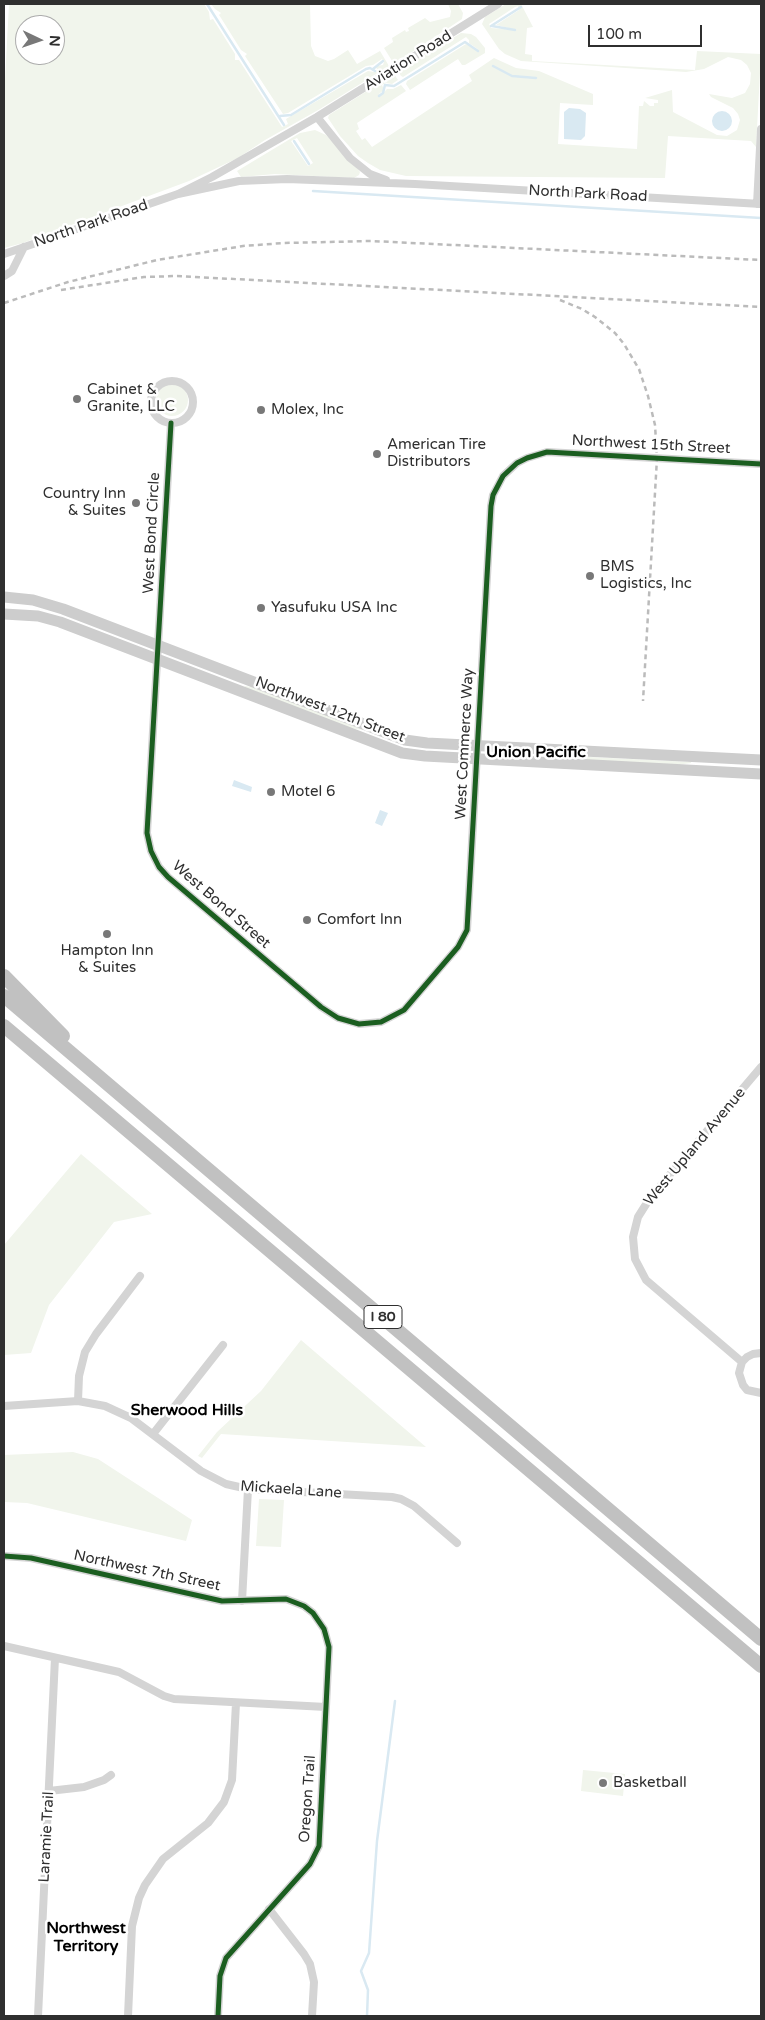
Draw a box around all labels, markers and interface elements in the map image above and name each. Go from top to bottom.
north arrow [15,15,65,65]
scale bar [590,15,704,47]
text: 100 m [596,25,642,43]
street label: Aviation Road [361,27,455,95]
text: N [46,35,63,47]
street label: North Park Road [528,182,648,206]
street label: North Park Road [32,196,150,252]
place label: Cabinet & Granite, LLC [87,381,175,416]
marker: Cabinet & Granite, LLC [71,393,83,405]
place label: Molex, Inc [271,401,344,419]
marker: Molex, Inc [255,404,267,416]
street label: Northwest 15th Street [571,432,731,458]
place label: American Tire Distributors [387,436,486,471]
marker: American Tire Distributors [371,448,383,460]
street label: West Bond Circle [140,472,164,594]
place label: Country Inn & Suites [43,485,126,520]
marker: Country Inn & Suites [130,497,142,509]
place label: BMS Logistics, Inc [600,558,692,593]
marker: BMS Logistics, Inc [584,570,596,582]
place label: Yasufuku USA Inc [271,599,397,617]
marker: Yasufuku USA Inc [255,602,267,614]
street label: West Commerce Way [452,668,478,820]
street label: Northwest 12th Street [253,673,407,747]
district label: Union Pacific [486,743,586,763]
place label: Motel 6 [281,783,336,801]
marker: Motel 6 [265,786,277,798]
street label: West Bond Street [168,857,274,953]
place label: Comfort Inn [317,911,402,929]
marker: Comfort Inn [301,914,313,926]
marker: Hampton Inn & Suites [101,928,113,940]
place label: Hampton Inn & Suites [60,942,154,977]
street label: West Upland Avenue [640,1084,750,1210]
road number: I 80 [364,1305,402,1328]
district label: Sherwood Hills [131,1401,243,1421]
street label: Mickaela Lane [240,1477,342,1503]
street label: Northwest 7th Street [72,1547,222,1595]
street label: Oregon Trail [296,1755,320,1843]
place label: Basketball [613,1774,687,1792]
marker: Basketball [597,1777,609,1789]
street label: Laramie Trail [36,1791,58,1883]
district label: Northwest Territory [46,1919,126,1957]

